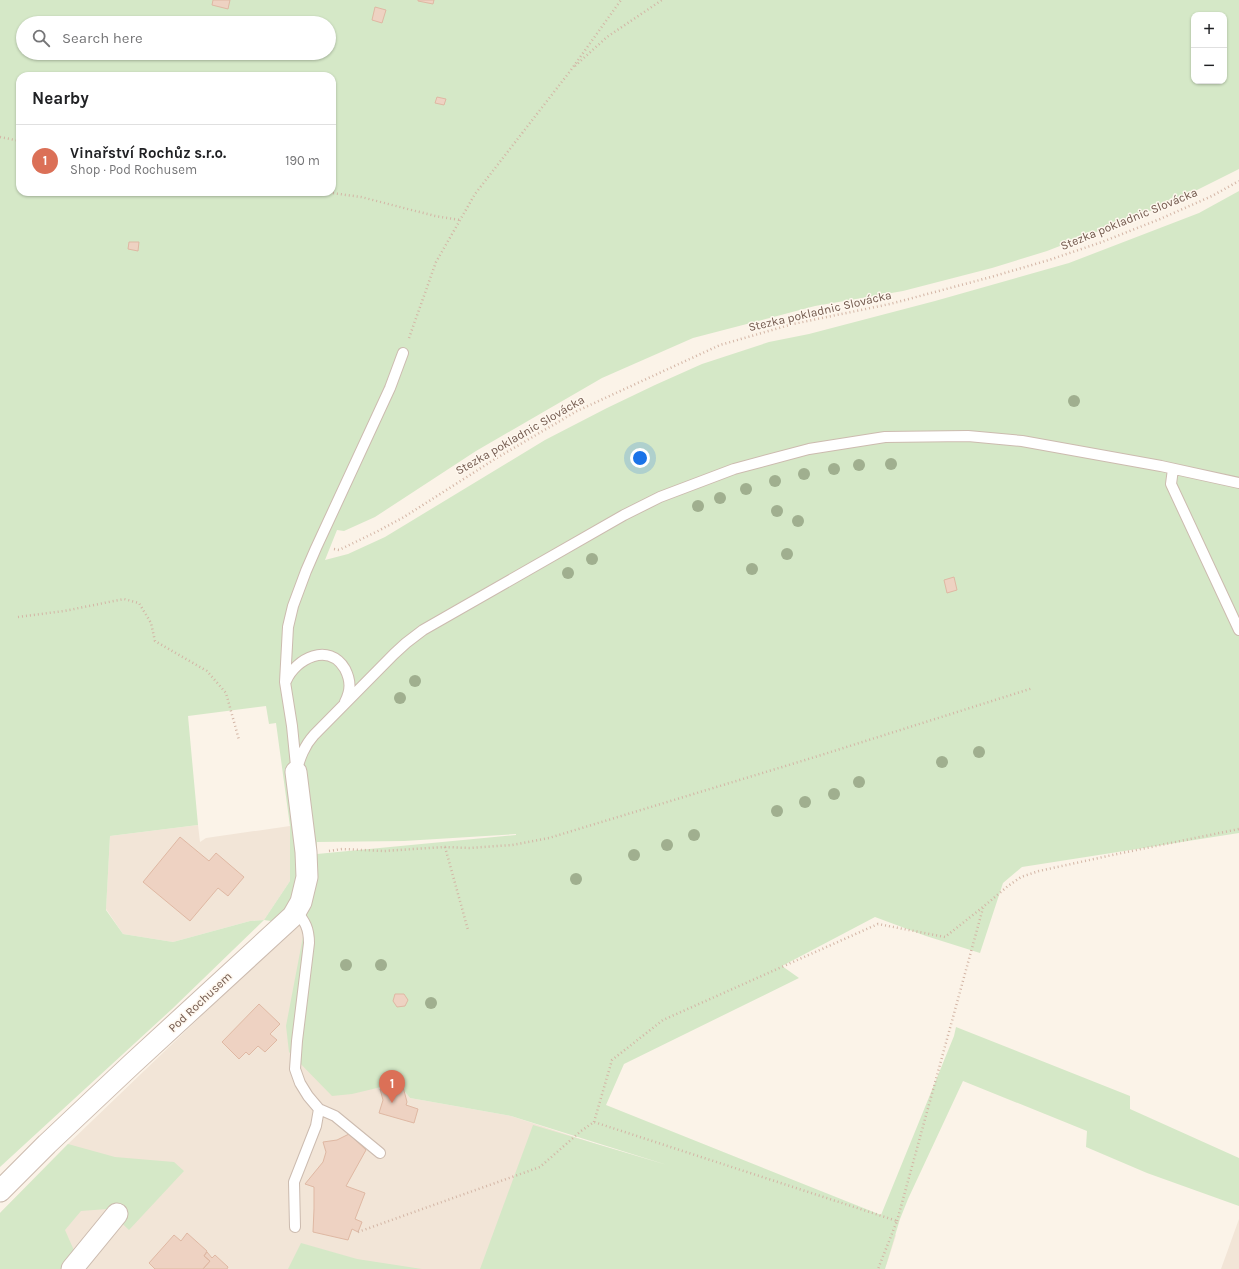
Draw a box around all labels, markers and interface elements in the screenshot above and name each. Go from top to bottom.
map controls [1191,12,1227,84]
button: + [1191,12,1227,48]
search box [16,16,336,60]
icon: search [30,27,52,49]
text: Search here [62,29,143,47]
button: − [1191,48,1227,84]
text: Nearby [32,88,89,108]
text: Vinařství Rochůz s.r.o. [70,144,226,162]
text: 1 [43,153,47,168]
text: 190 m [285,153,320,168]
text: Shop · Pod Rochusem [70,162,197,177]
street label: Stezka pokladnic Slovácka [1058,185,1200,253]
street label: Stezka pokladnic Slovácka [747,288,893,334]
street label: Stezka pokladnic Slovácka [453,392,587,478]
your location [630,448,650,468]
street label: Pod Rochusem [165,969,235,1035]
pin: 1 [379,1070,405,1103]

